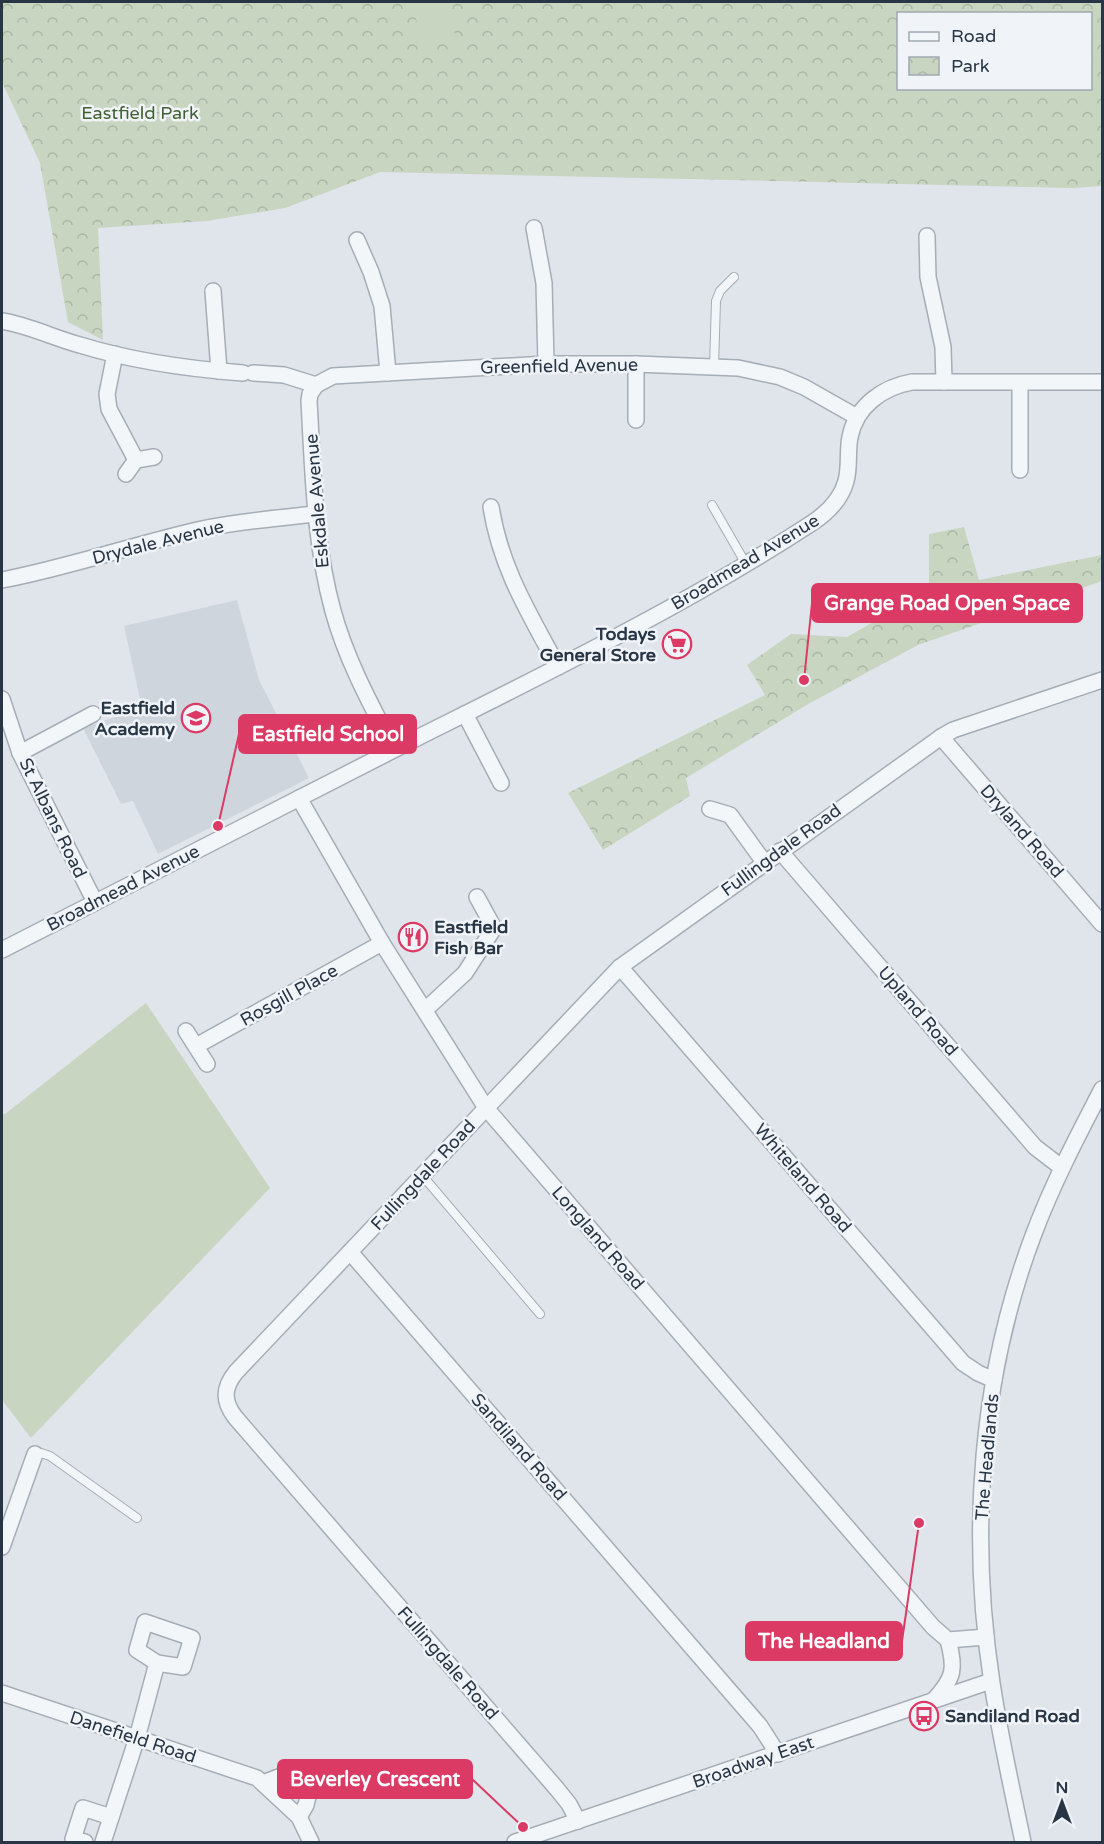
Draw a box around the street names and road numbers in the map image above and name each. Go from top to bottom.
street label: Greenfield Avenue [480,354,638,378]
street label: Eskdale Avenue [300,433,334,569]
street label: Broadmead Avenue [667,509,823,615]
street label: Drydale Avenue [90,515,226,569]
street label: St Albans Road [14,754,92,882]
street label: Dryland Road [975,780,1069,882]
street label: Fullingdale Road [717,799,845,901]
street label: Broadmead Avenue [43,840,203,936]
street label: Rosgill Place [236,959,342,1031]
street label: Upland Road [873,962,963,1060]
street label: Fullingdale Road [366,1115,480,1235]
street label: Whiteland Road [750,1119,856,1237]
street label: Longland Road [547,1182,649,1294]
street label: Sandiland Road [466,1389,572,1505]
street label: The Headlands [970,1393,1004,1521]
street label: Fullingdale Road [393,1602,503,1724]
street label: Danefield Road [67,1706,199,1768]
street label: Broadway East [689,1731,817,1793]

